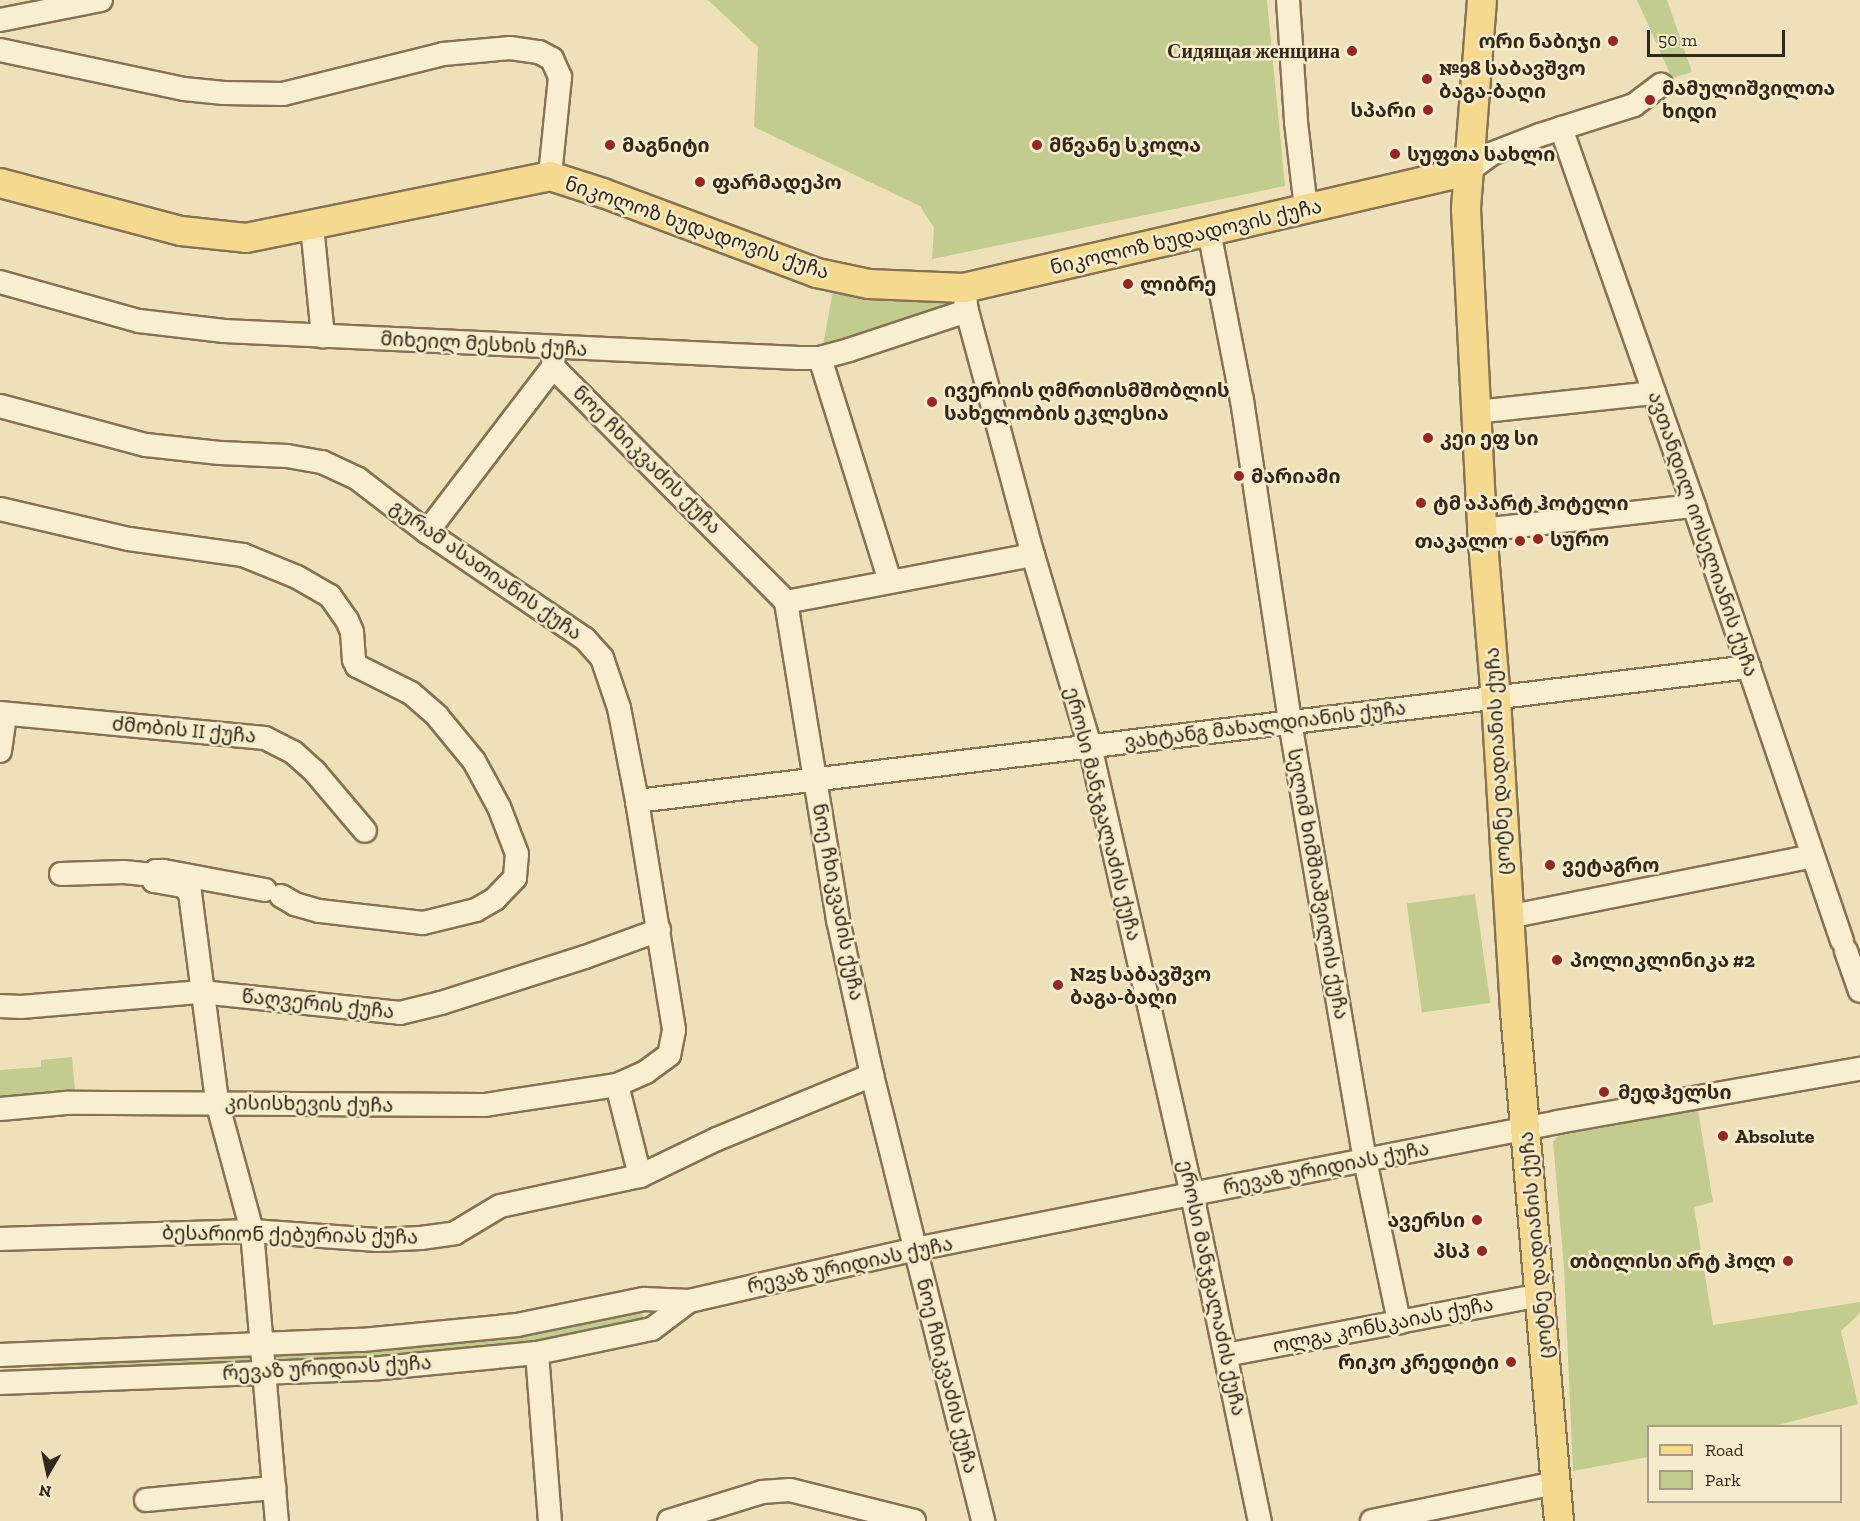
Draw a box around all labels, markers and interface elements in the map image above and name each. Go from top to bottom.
scale bar [1650,18,1788,56]
place label: ორი ნაბიჯი [1478,29,1601,53]
text: 50 m [1658,29,1697,51]
marker: ორი ნაბიჯი [1606,34,1620,48]
place label: Сидящая женщина [1167,39,1340,63]
marker: Сидящая женщина [1345,44,1359,58]
place label: №98 საბავშვო ბაგა-ბაღი [1439,56,1586,103]
marker: №98 საბავშვო ბაგა-ბაღი [1420,72,1434,86]
place label: მამულიშვილთა ხიდი [1662,77,1835,124]
marker: მამულიშვილთა ხიდი [1643,93,1657,107]
place label: სპარი [1350,98,1416,122]
marker: სპარი [1421,103,1435,117]
place label: მაგნიტი [622,133,710,157]
place label: მწვანე სკოლა [1049,133,1201,157]
marker: მაგნიტი [603,138,617,152]
marker: მწვანე სკოლა [1030,138,1044,152]
place label: სუფთა სახლი [1407,142,1555,166]
marker: სუფთა სახლი [1388,147,1402,161]
place label: ფარმადეპო [712,170,842,194]
street label: ნიკოლოზ ხუდადოვის ქუჩა [562,171,832,285]
marker: ფარმადეპო [693,175,707,189]
street label: ნიკოლოზ ხუდადოვის ქუჩა [1048,194,1324,280]
place label: ლიბრე [1140,272,1217,296]
marker: ლიბრე [1121,277,1135,291]
street label: მიხეილ მესხის ქუჩა [380,327,588,361]
place label: ივერიის ღმრთისმშობლის სახელობის ეკლესია [944,378,1230,425]
street label: ნოე ჩხიკვაძის ქუჩა [568,381,726,539]
street label: ავთანდილ იოსელიანის ქუჩა [1643,388,1763,680]
marker: ივერიის ღმრთისმშობლის სახელობის ეკლესია [925,395,939,409]
place label: კეი ეფ სი [1440,426,1538,450]
marker: კეი ეფ სი [1421,431,1435,445]
place label: მარიამი [1251,464,1341,488]
marker: მარიამი [1232,469,1246,483]
place label: ტმ აპარტ ჰოტელი [1433,491,1629,515]
street label: გურამ ასათიანის ქუჩა [385,495,587,645]
marker: ტმ აპარტ ჰოტელი [1414,496,1428,510]
place label: სურო [1550,527,1609,551]
place label: თაკალო [1414,529,1508,553]
marker: სურო [1531,532,1545,546]
marker: თაკალო [1513,534,1527,548]
street label: ცოტნე დადიანის ქუჩა [1480,646,1516,876]
street label: ეროსი მანჯგალაძის ქუჩა [1060,685,1146,943]
street label: ვახტანგ მახალდიანის ქუჩა [1123,696,1407,754]
street label: ძმობის II ქუჩა [111,712,257,748]
street label: სელიმ ხიმშიაშვილის ქუჩა [1282,747,1354,1021]
street label: ნოე ჩხიკვაძის ქუჩა [807,801,869,1003]
place label: ვეტაგრო [1562,853,1659,877]
marker: ვეტაგრო [1543,858,1557,872]
place label: პოლიკლინიკა #2 [1570,948,1755,972]
marker: პოლიკლინიკა #2 [1548,951,1566,969]
place label: N25 საბავშვო ბაგა-ბაღი [1070,962,1211,1009]
marker: N25 საბავშვო ბაგა-ბაღი [1051,978,1065,992]
street label: წაღვერის ქუჩა [241,984,395,1024]
place label: მედჰელსი [1618,1080,1732,1104]
marker: მედჰელსი [1595,1083,1613,1101]
street label: კისისხევის ქუჩა [225,1091,393,1117]
place label: Absolute [1735,1124,1814,1148]
marker: Absolute [1716,1129,1730,1143]
street label: ცოტნე დადიანის ქუჩა [1514,1130,1558,1360]
street label: რევაზ ურიდიას ქუჩა [1221,1136,1431,1200]
street label: ეროსი მანჯგალაძის ქუჩა [1173,1158,1251,1418]
place label: ავერსი [1388,1208,1465,1232]
marker: ავერსი [1470,1213,1484,1227]
street label: ბესარიონ ქებურიას ქუჩა [162,1221,418,1249]
street label: რევაზ ურიდიას ქუჩა [745,1231,955,1299]
place label: პსპ [1433,1239,1470,1263]
marker: პსპ [1475,1244,1489,1258]
place label: თბილისი არტ ჰოლ [1570,1249,1776,1273]
marker: თბილისი არტ ჰოლ [1781,1254,1795,1268]
street label: ნოე ჩხიკვაძის ქუჩა [911,1276,983,1476]
street label: ოლგა კონსკაიას ქუჩა [1271,1292,1495,1358]
place label: რიკო კრედიტი [1338,1350,1499,1374]
street label: რევაზ ურიდიას ქუჩა [222,1351,432,1385]
marker: რიკო კრედიტი [1504,1355,1518,1369]
legend [1647,1425,1842,1503]
text: Road [1705,1439,1744,1461]
north arrow [18,1443,78,1503]
text: Park [1705,1469,1741,1491]
text: N [38,1481,53,1502]

